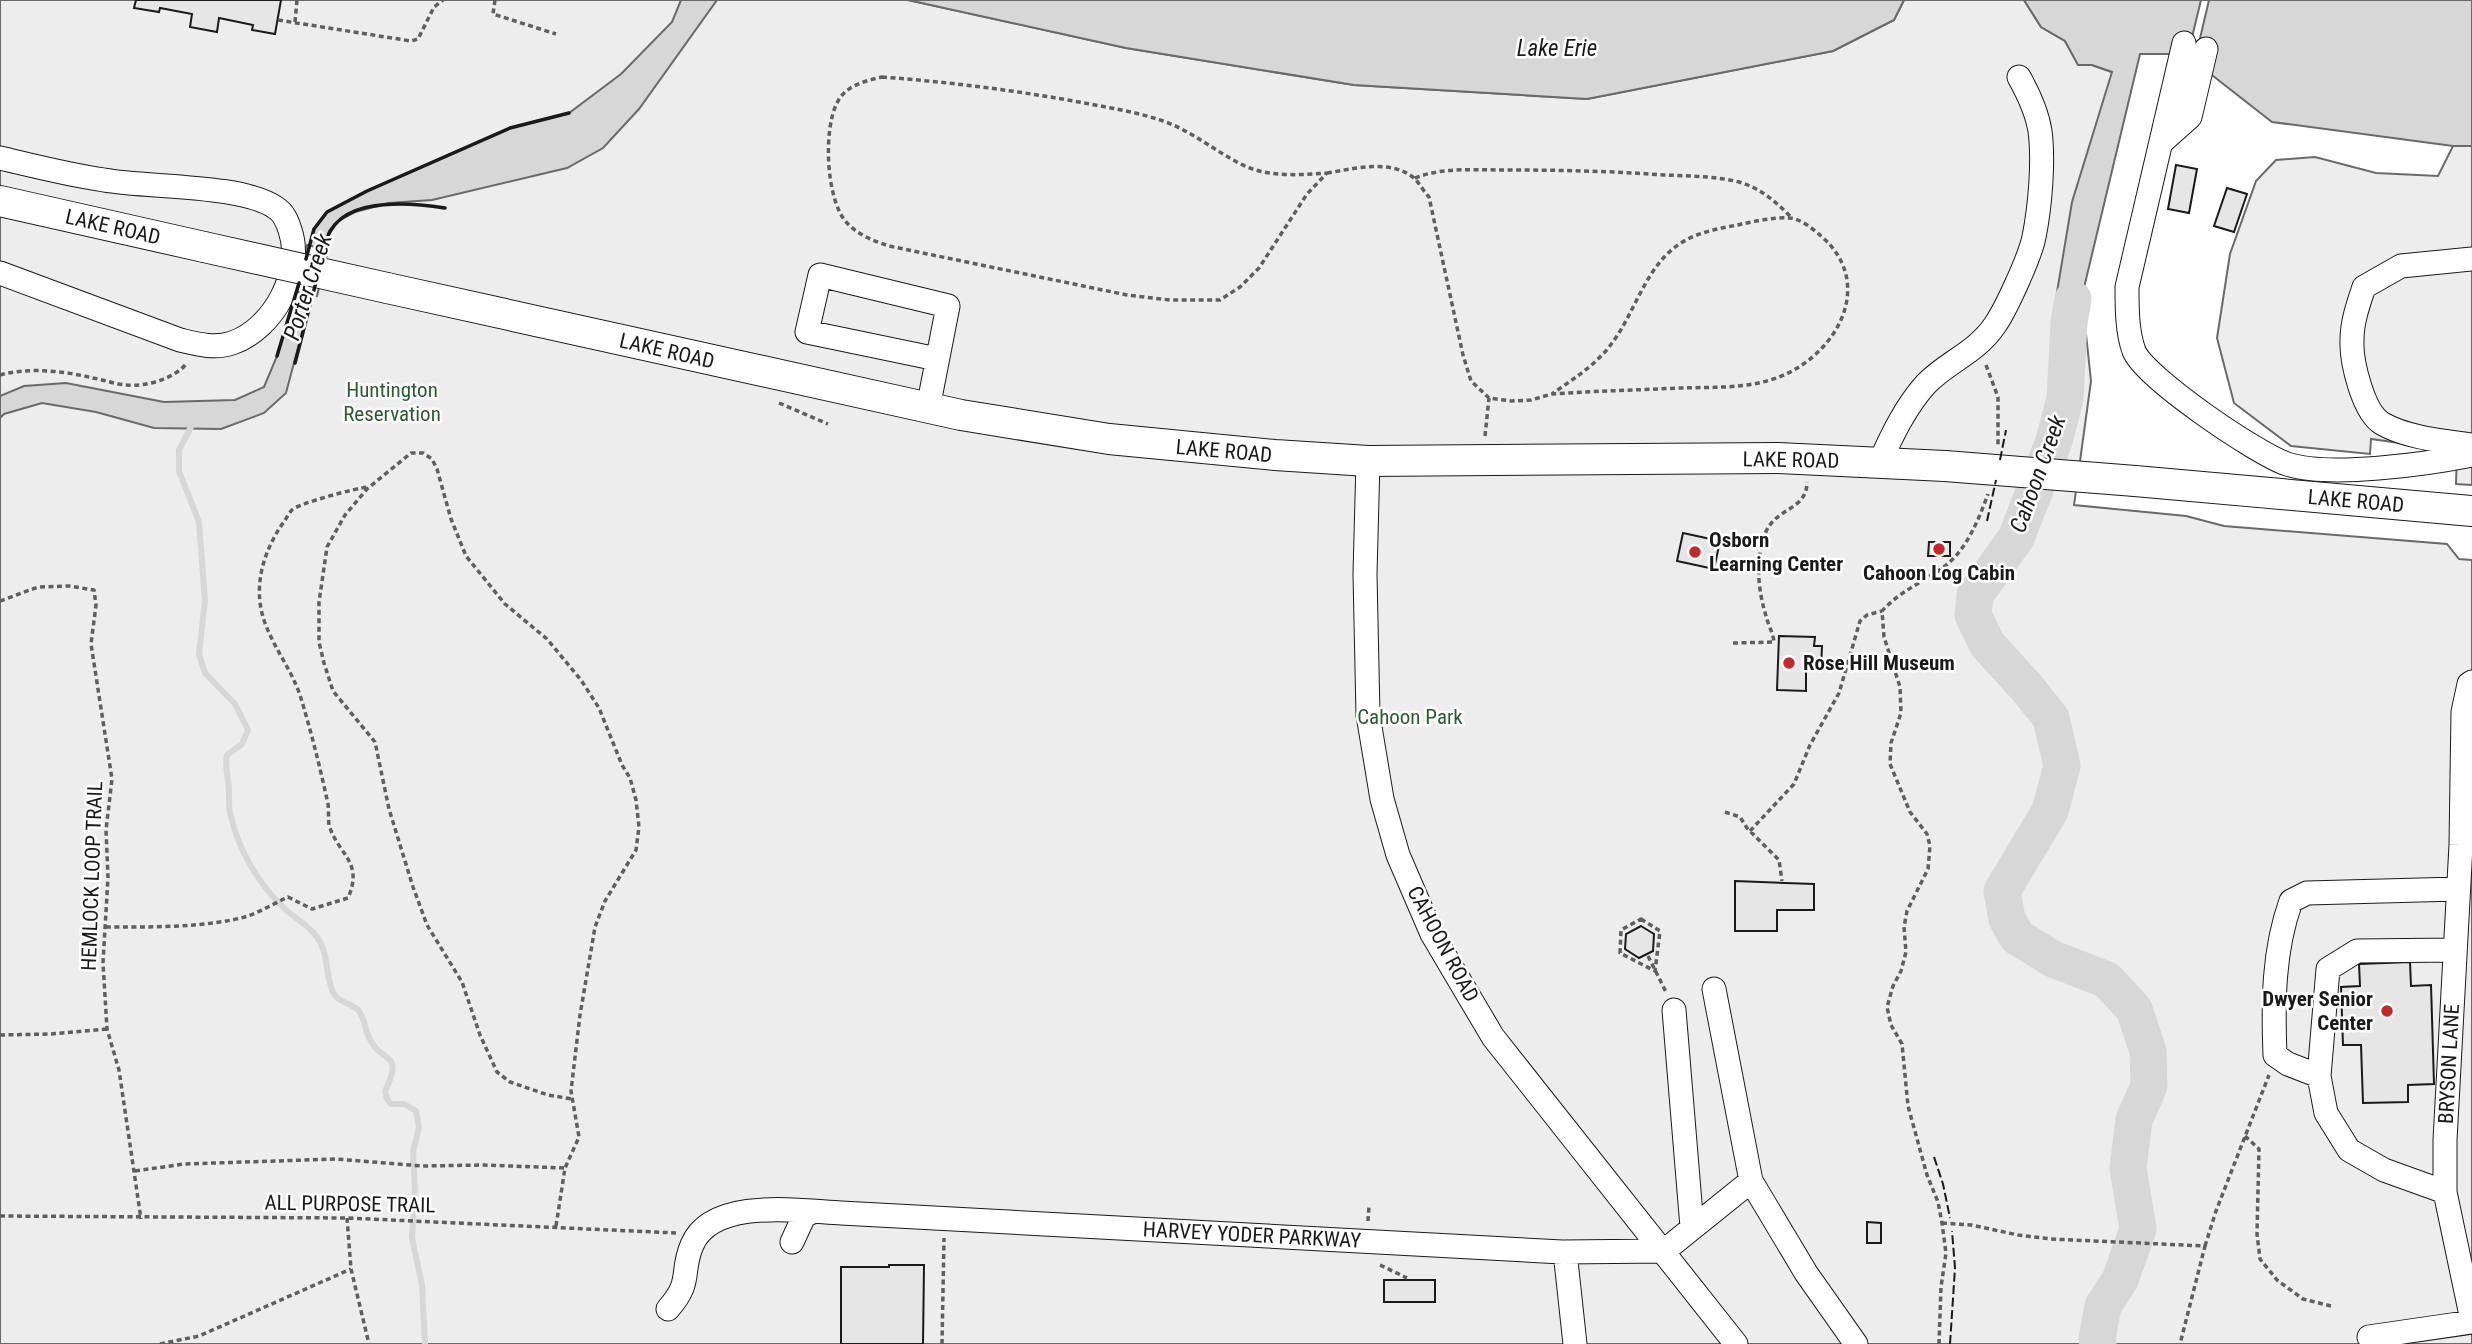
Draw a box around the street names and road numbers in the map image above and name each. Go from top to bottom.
street label: LAKE ROAD [63,204,163,250]
street label: LAKE ROAD [617,328,717,374]
street label: LAKE ROAD [1175,435,1273,467]
street label: LAKE ROAD [1742,447,1840,473]
street label: LAKE ROAD [2307,485,2405,517]
street label: HEMLOCK LOOP TRAIL [77,781,107,971]
street label: CAHOON ROAD [1402,882,1484,1006]
street label: BRYSON LANE [2434,1003,2464,1125]
street label: ALL PURPOSE TRAIL [264,1191,436,1217]
street label: HARVEY YODER PARKWAY [1142,1217,1362,1253]

